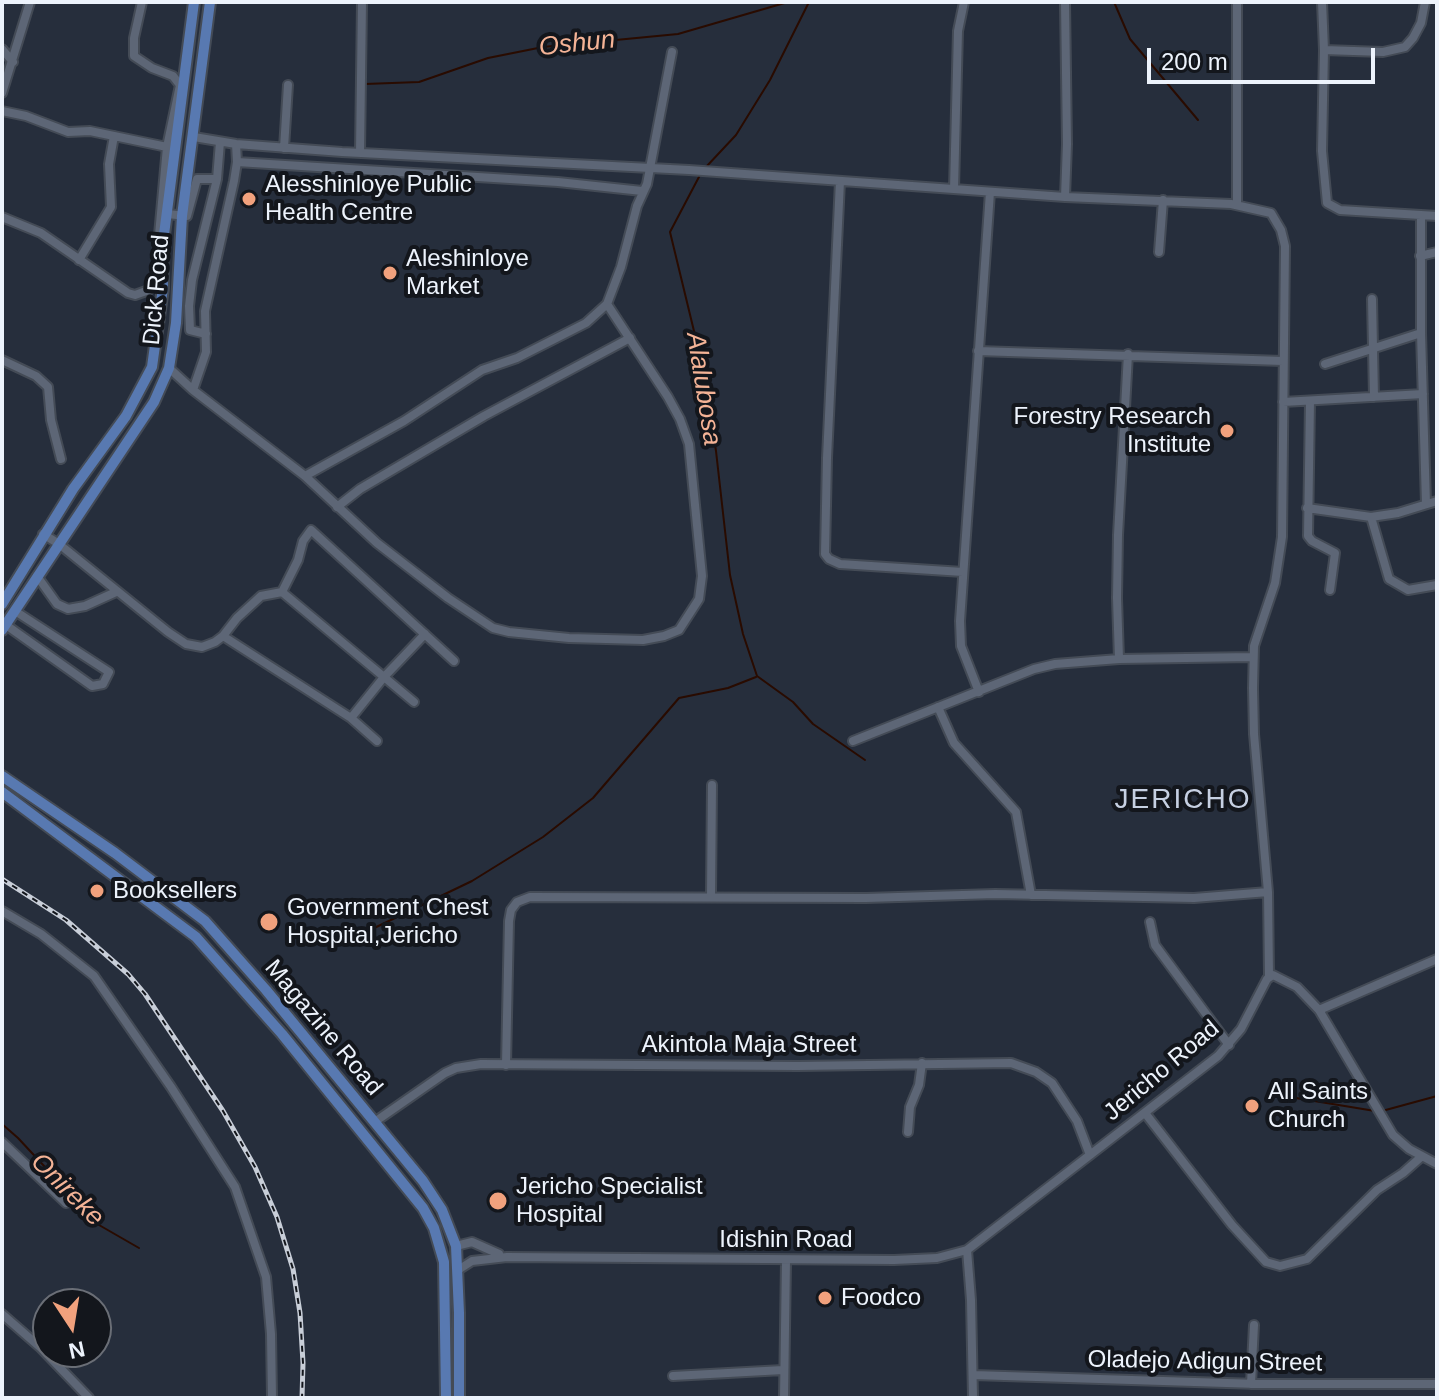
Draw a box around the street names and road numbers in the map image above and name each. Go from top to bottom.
street label: Dick Road [138,234,176,346]
street label: Magazine Road [258,954,388,1102]
street label: Jericho Road [1099,1015,1225,1127]
street label: Akintola Maja Street [642,1031,856,1059]
street label: Idishin Road [719,1226,853,1254]
street label: Oladejo Adigun Street [1087,1346,1323,1378]

